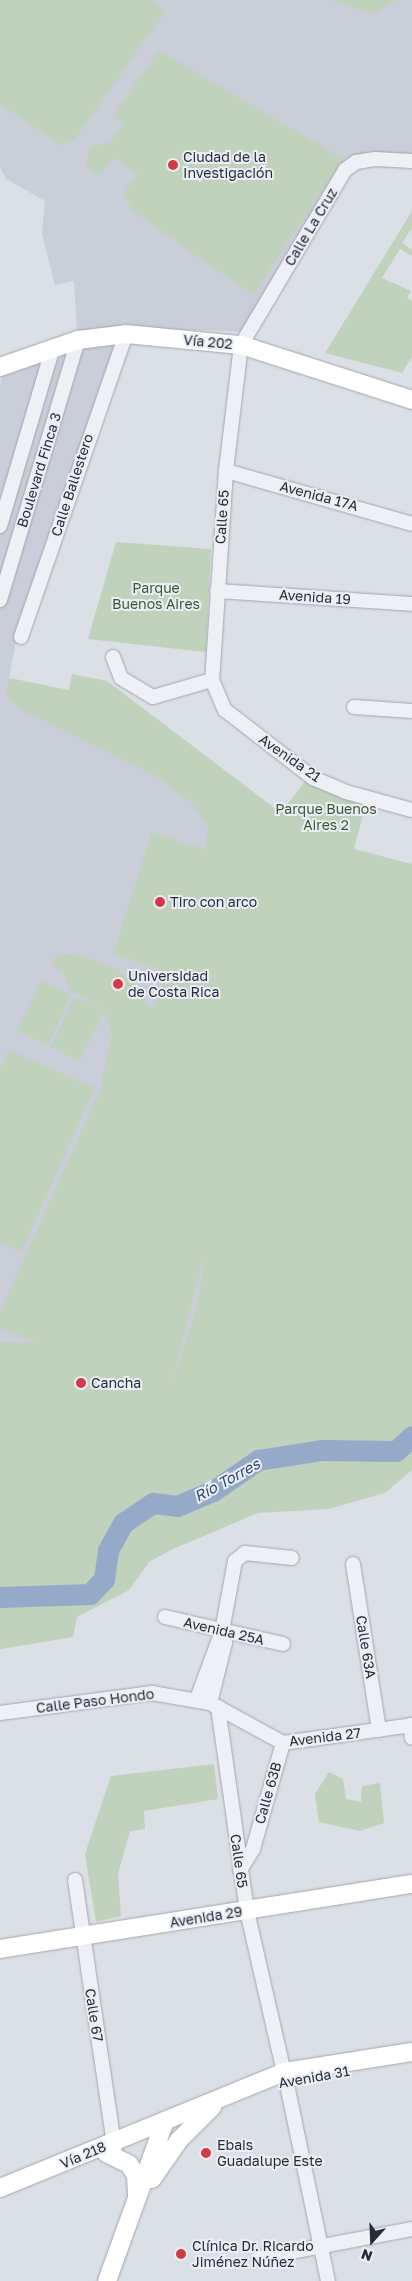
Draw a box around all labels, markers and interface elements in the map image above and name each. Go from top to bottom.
place label: Ciudad de la Investigación [183,149,273,182]
marker: Ciudad de la Investigación [167,159,179,171]
street label: Calle La Cruz [281,185,341,269]
street label: Vía 202 [183,331,233,353]
street label: Boulevard Finca 3 [14,411,64,529]
street label: Calle Ballestero [47,432,97,538]
street label: Avenida 17A [278,478,360,514]
street label: Calle 65 [212,489,232,545]
park label: Parque Buenos Aires [112,580,200,612]
street label: Avenida 19 [279,586,351,608]
street label: Avenida 21 [256,731,324,785]
park label: Parque Buenos Aires 2 [275,801,377,834]
place label: Tiro con arco [170,894,257,910]
marker: Tiro con arco [154,896,166,908]
place label: Universidad de Costa Rica [128,968,219,1000]
marker: Universidad de Costa Rica [112,978,124,990]
place label: Cancha [91,1375,141,1391]
marker: Cancha [75,1377,87,1389]
water label: Río Torres [191,1455,263,1505]
street label: Avenida 25A [182,1614,266,1648]
street label: Calle 63A [353,1614,379,1680]
street label: Calle Paso Hondo [35,1685,155,1717]
street label: Avenida 27 [288,1724,362,1750]
street label: Calle 63B [251,1760,285,1826]
street label: Calle 65 [227,1833,251,1889]
street label: Avenida 29 [169,1903,243,1931]
street label: Calle 67 [81,1987,107,2043]
street label: Avenida 31 [277,2063,351,2091]
place label: Ebais Guadalupe Este [217,2137,323,2170]
street label: Vía 218 [58,2138,108,2172]
marker: Ebais Guadalupe Este [199,2146,213,2160]
north arrow [347,2216,397,2266]
place label: Clínica Dr. Ricardo Jiménez Núñez [192,2238,314,2270]
text: N [359,2246,375,2265]
marker: Clínica Dr. Ricardo Jiménez Núñez [174,2247,188,2261]

